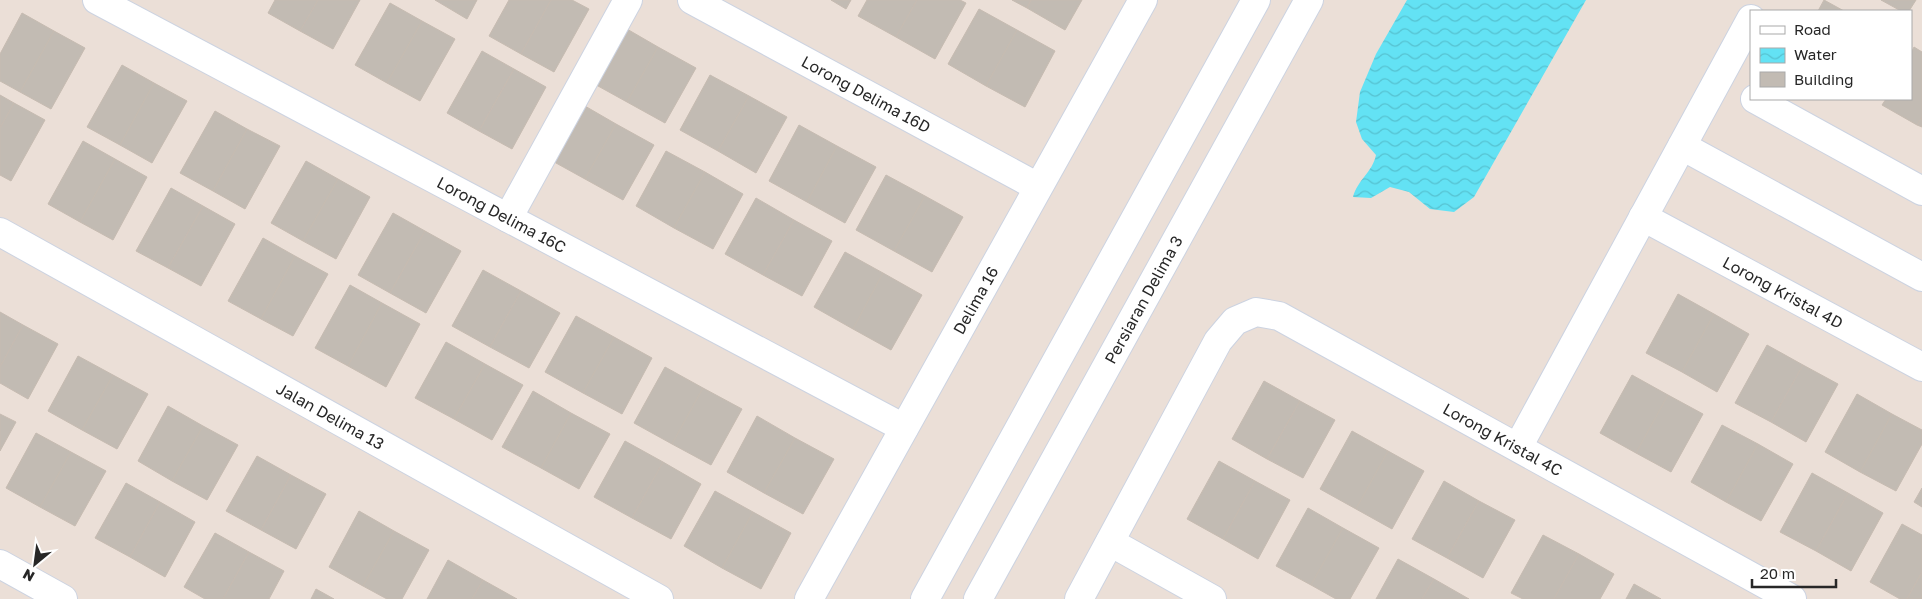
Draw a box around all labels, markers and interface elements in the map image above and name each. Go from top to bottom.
legend [1750,10,1912,100]
text: Road [1794,20,1831,38]
text: Water [1794,45,1837,63]
street label: Lorong Delima 16D [798,51,934,137]
text: Building [1794,70,1854,88]
street label: Lorong Delima 16C [434,172,570,257]
street label: Persiaran Delima 3 [1100,232,1187,367]
street label: Lorong Kristal 4D [1719,252,1847,333]
street label: Delima 16 [949,263,1002,338]
street label: Jalan Delima 13 [273,378,388,454]
street label: Lorong Kristal 4C [1440,398,1566,480]
north arrow [10,539,60,589]
scale bar [1752,556,1836,588]
text: 20 m [1760,564,1795,582]
text: N [20,566,37,586]

